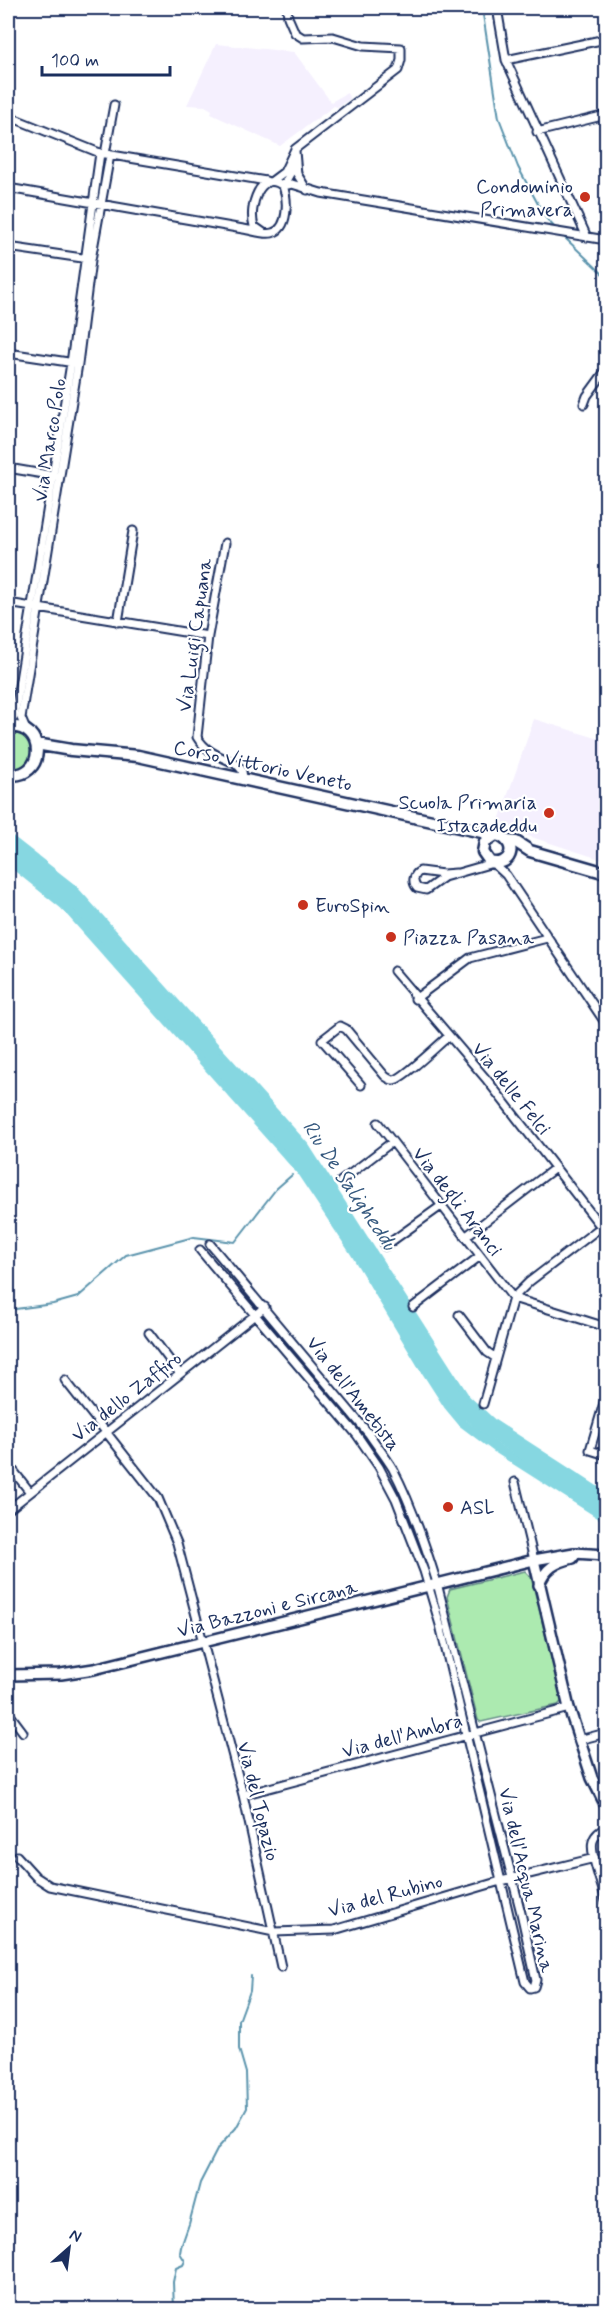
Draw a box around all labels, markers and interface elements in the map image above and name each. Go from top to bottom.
scale bar [42,39,170,77]
text: 100 m [51,49,99,73]
place label: Condominio Primavera [476,174,573,224]
marker: Condominio Primavera [578,190,592,204]
street label: Via Marco Polo [27,376,74,504]
street label: Via Luigi Capuana [171,556,222,714]
street label: Corso Vittorio Veneto [171,734,355,799]
place label: Scuola Primaria Istacadeddu [398,790,537,840]
marker: Scuola Primaria Istacadeddu [542,806,556,820]
place label: EuroSpin [315,893,390,920]
marker: EuroSpin [296,898,310,912]
place label: Piazza Pasana [403,925,535,952]
marker: Piazza Pasana [384,930,398,944]
street label: Via delle Felci [465,1037,557,1141]
water label: Riu De Saligheddu [295,1115,404,1257]
street label: Via degli Aranci [404,1142,508,1263]
street label: Via dell'Ametista [299,1331,406,1457]
street label: Via dello Zaffiro [66,1345,188,1449]
place label: ASL [460,1495,495,1522]
marker: ASL [441,1500,455,1514]
street label: Via Bazzoni e Sircana [174,1574,361,1645]
street label: Via dell'Ambra [339,1707,466,1766]
street label: Via del Topazio [230,1739,285,1864]
street label: Via dell'Acqua Marina [491,1785,560,1976]
street label: Via del Rubino [325,1868,446,1925]
north arrow [39,2218,99,2278]
text: N [66,2224,85,2248]

